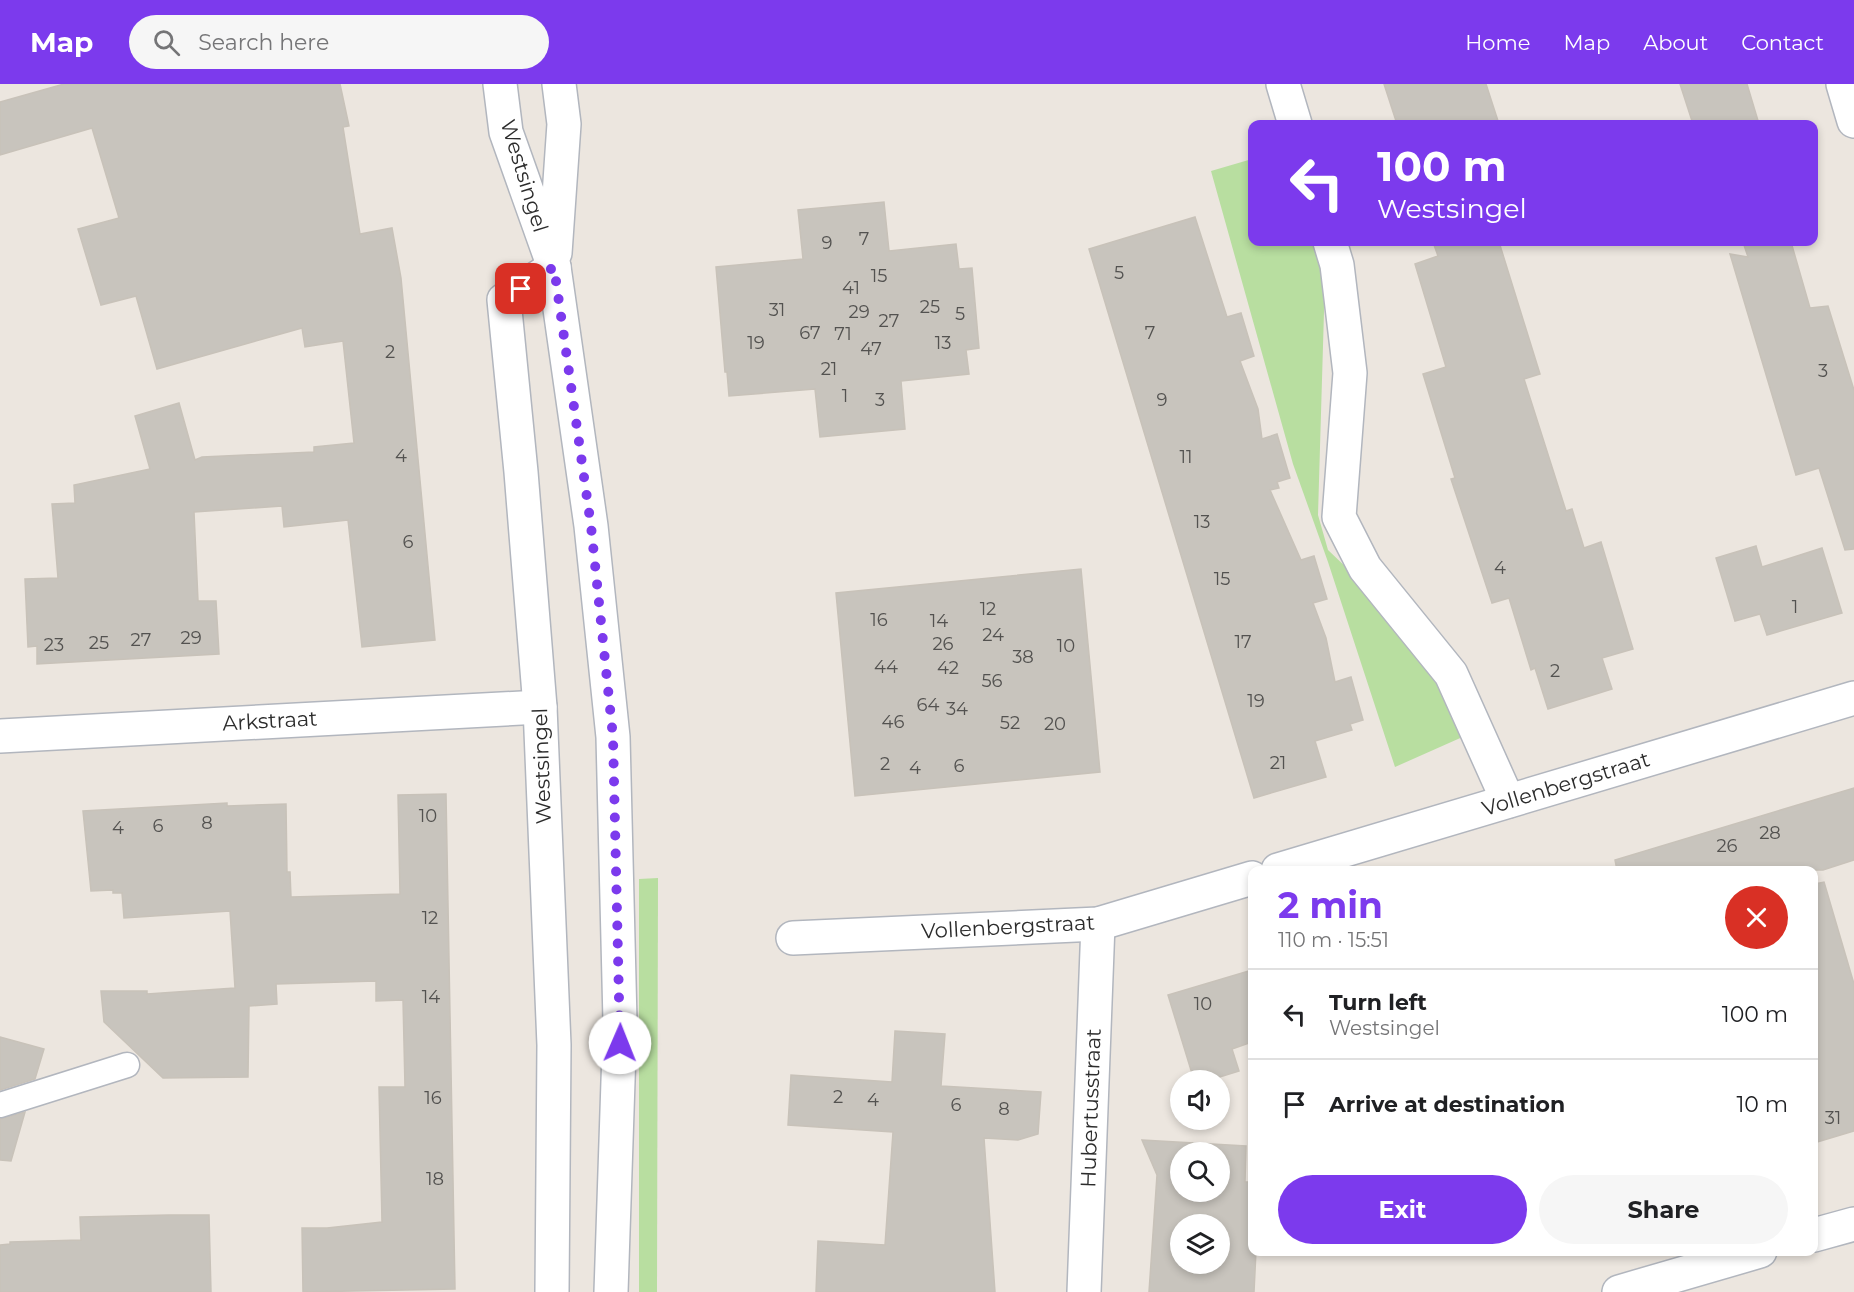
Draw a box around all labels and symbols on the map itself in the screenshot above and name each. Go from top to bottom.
street label: Westsingel [496,117,553,235]
house number: 7 [859,228,869,250]
house number: 9 [822,232,833,254]
house number: 5 [1114,262,1124,284]
pin [495,263,546,314]
house number: 15 [871,265,887,287]
house number: 41 [842,277,860,299]
house number: 25 [920,296,940,318]
house number: 31 [769,299,785,321]
house number: 29 [848,301,870,323]
house number: 5 [955,303,965,325]
house number: 27 [879,310,899,332]
house number: 67 [799,322,821,344]
house number: 7 [1145,322,1155,344]
house number: 71 [834,323,852,345]
house number: 19 [747,332,765,354]
house number: 13 [935,332,951,354]
house number: 47 [860,338,882,360]
house number: 2 [385,341,395,363]
house number: 21 [821,358,837,380]
house number: 3 [1818,360,1828,382]
house number: 1 [842,385,848,407]
house number: 3 [875,389,885,411]
house number: 9 [1157,389,1168,411]
house number: 4 [395,445,407,467]
house number: 11 [1180,446,1193,468]
house number: 13 [1194,511,1210,533]
house number: 6 [403,531,414,553]
house number: 4 [1494,557,1506,579]
house number: 15 [1214,568,1230,590]
house number: 1 [1792,596,1798,618]
house number: 12 [980,598,996,620]
house number: 16 [870,609,888,631]
house number: 14 [930,610,948,632]
house number: 24 [982,624,1004,646]
house number: 29 [180,627,202,649]
house number: 27 [131,629,151,651]
house number: 17 [1234,631,1252,653]
house number: 25 [89,632,109,654]
house number: 26 [932,633,954,655]
house number: 23 [44,634,64,656]
house number: 10 [1057,635,1075,657]
house number: 38 [1012,646,1034,668]
house number: 44 [874,656,898,678]
house number: 42 [937,657,959,679]
house number: 2 [1550,660,1560,682]
house number: 56 [981,670,1003,692]
house number: 19 [1247,690,1265,712]
house number: 64 [917,694,940,716]
house number: 34 [946,698,968,720]
street label: Arkstraat [222,706,318,735]
street label: Westsingel [527,707,556,825]
house number: 46 [882,711,904,733]
house number: 52 [1000,712,1020,734]
house number: 20 [1044,713,1066,735]
street label: Vollenbergstraat [1479,746,1653,821]
house number: 21 [1270,752,1286,774]
house number: 2 [880,753,890,775]
house number: 6 [954,755,965,777]
house number: 4 [909,757,921,779]
house number: 10 [419,805,437,827]
house number: 8 [201,812,213,834]
house number: 6 [153,815,164,837]
house number: 4 [112,817,124,839]
house number: 28 [1759,822,1781,844]
house number: 26 [1716,835,1738,857]
house number: 12 [422,907,438,929]
street label: Vollenbergstraat [920,909,1095,944]
house number: 14 [422,986,440,1008]
house number: 10 [1194,993,1212,1015]
position arrow [588,1011,652,1075]
street label: Hubertusstraat [1075,1028,1106,1188]
house number: 2 [833,1086,843,1108]
house number: 16 [424,1087,442,1109]
house number: 4 [867,1089,879,1111]
house number: 6 [951,1094,962,1116]
house number: 8 [998,1098,1010,1120]
house number: 31 [1825,1107,1841,1129]
house number: 18 [426,1168,444,1190]

